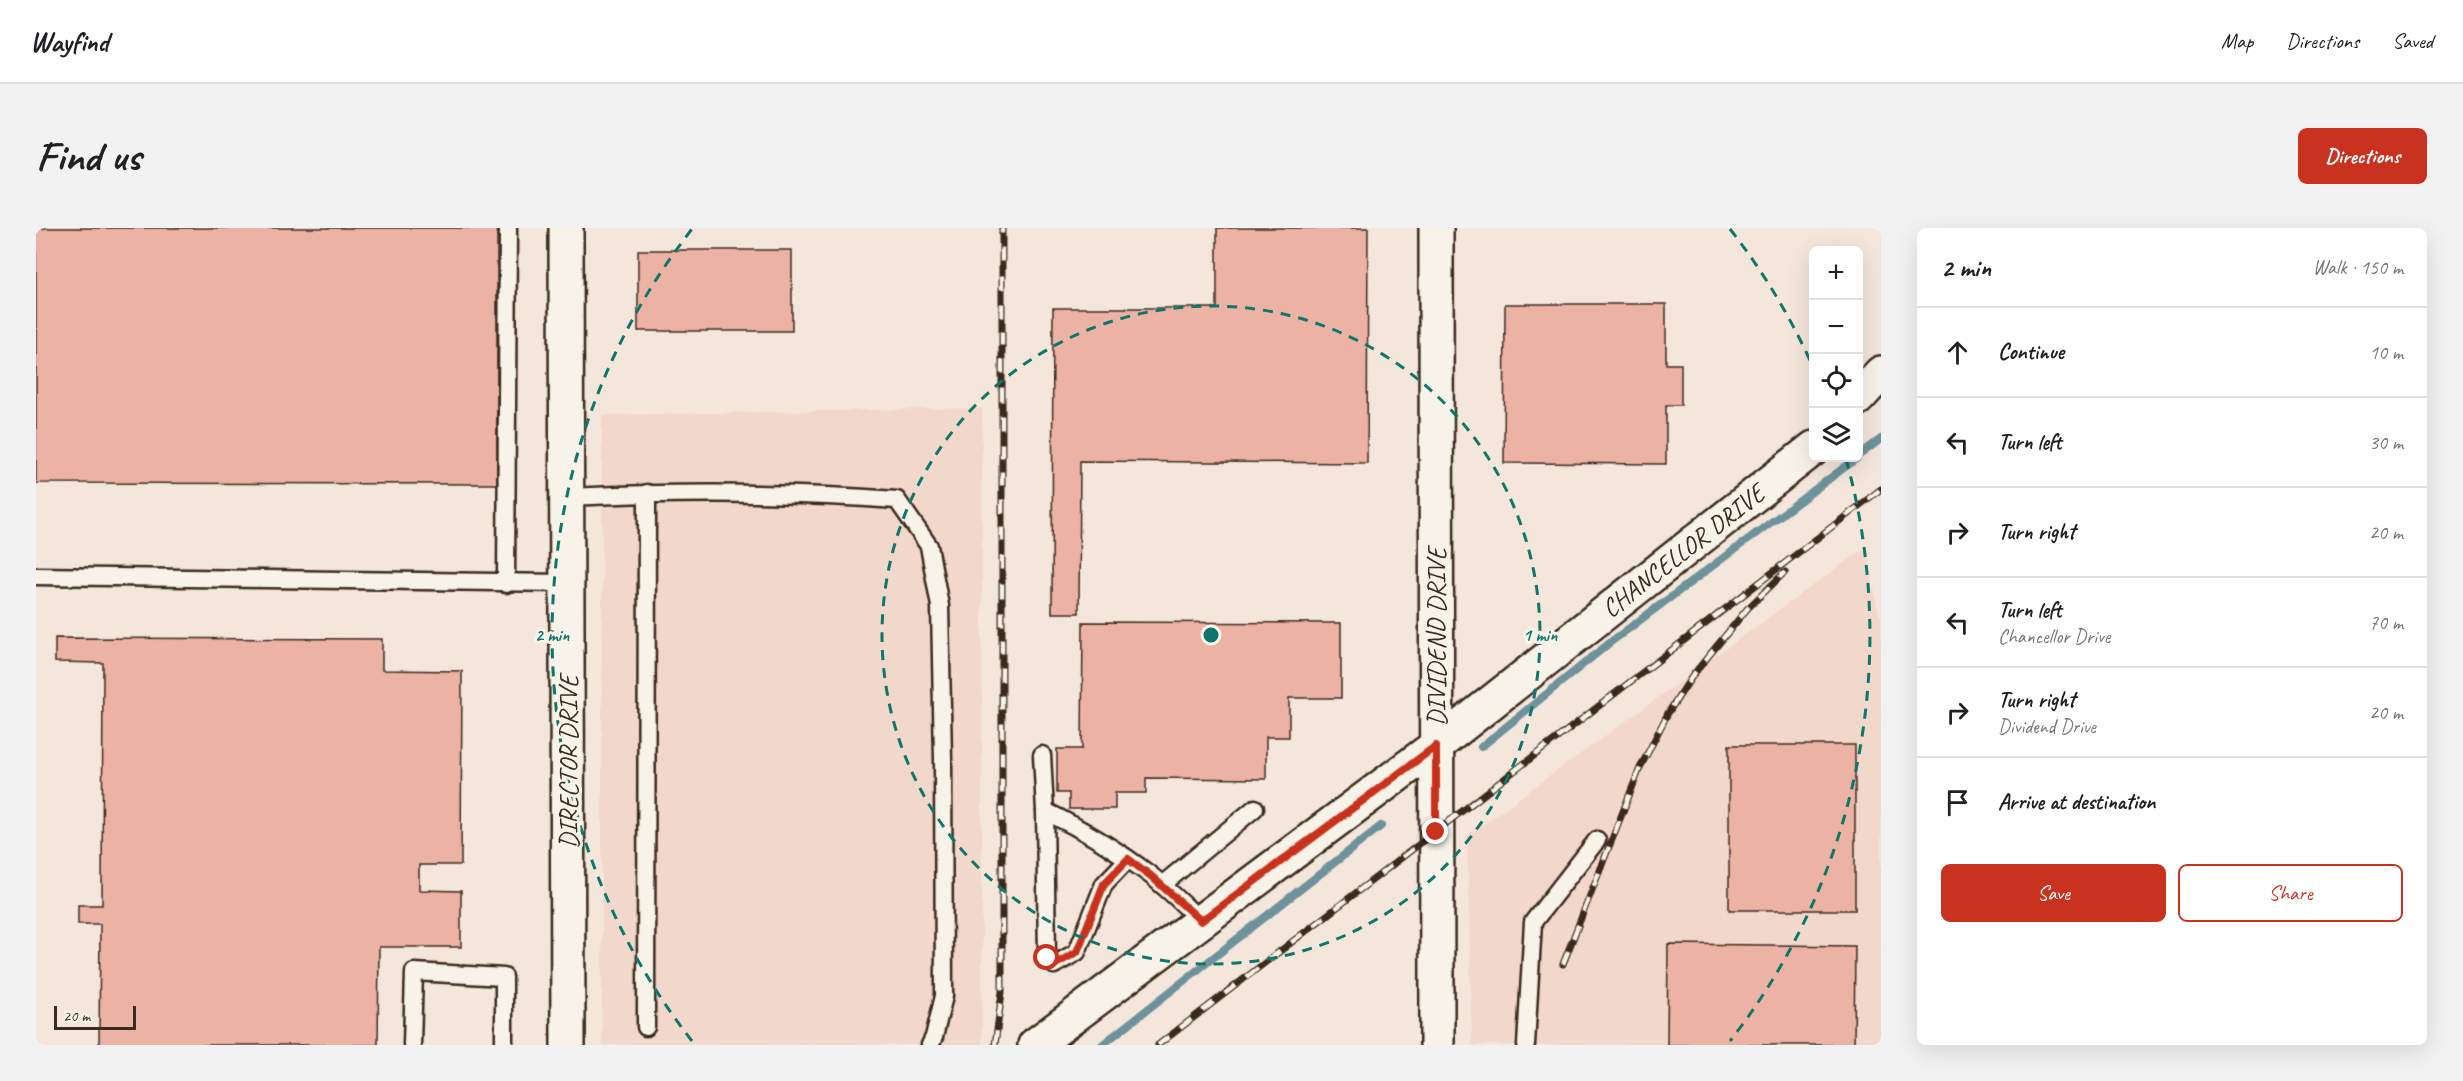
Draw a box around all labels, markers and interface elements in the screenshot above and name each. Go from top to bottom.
text: Wayfind [30,24,109,59]
text: Map [2221,28,2253,54]
text: Directions [2286,28,2359,54]
text: Saved [2392,28,2433,54]
button: Directions [2298,128,2427,184]
text: Find us [36,130,141,183]
map controls [1809,246,1863,462]
button: + [1809,246,1863,300]
text: 2 min [1941,251,1991,284]
text: Walk · 150 m [2313,255,2403,280]
button: − [1809,300,1863,354]
icon: ahead [1941,336,1974,369]
text: Continue [1998,338,2064,366]
text: 10 m [2369,340,2403,365]
button: locate [1809,354,1863,408]
button: layers [1809,408,1863,462]
icon: left [1941,426,1974,459]
text: Turn left [1998,428,2062,456]
text: 30 m [2369,430,2403,455]
street label: CHANCELLOR DRIVE [1595,475,1774,625]
icon: right [1941,516,1974,549]
text: Turn right [1998,518,2075,546]
text: 20 m [2369,520,2403,545]
street label: DIVIDEND DRIVE [1420,544,1453,726]
text: Turn left [1998,596,2062,624]
icon: left [1941,606,1974,639]
text: 70 m [2369,610,2403,635]
text: 2 min [535,624,570,646]
text: 1 min [1523,624,1558,646]
text: Chancellor Drive [1998,624,2110,649]
centre of rings [1201,625,1221,645]
street label: DIRECTOR DRIVE [552,671,585,849]
text: Turn right [1998,686,2075,714]
icon: right [1941,696,1974,729]
text: 20 m [2369,700,2403,725]
text: Dividend Drive [1998,714,2096,739]
icon: arrive [1941,786,1974,819]
text: Arrive at destination [1998,788,2155,816]
route end [1422,818,1448,844]
button: Save [1941,864,2166,922]
button: Share [2178,864,2403,922]
route start [1033,944,1059,970]
scale bar [54,1003,136,1030]
text: 20 m [63,1006,90,1026]

